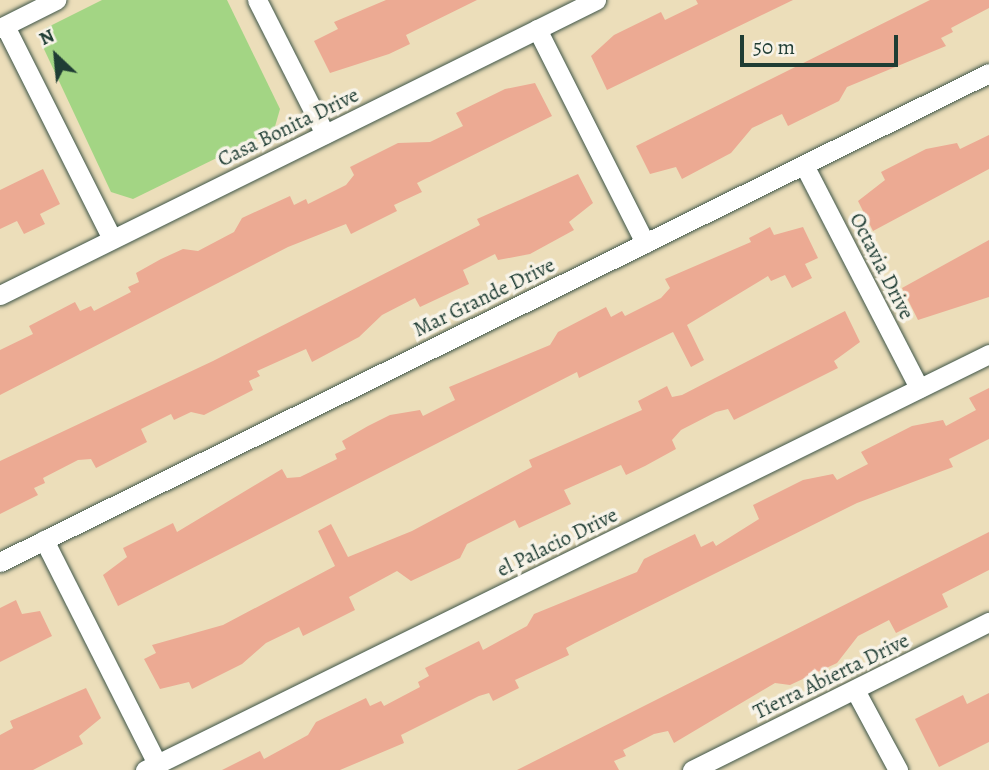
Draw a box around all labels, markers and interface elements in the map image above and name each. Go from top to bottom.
north arrow [21,21,91,91]
scale bar [744,21,902,65]
text: N [35,22,59,52]
text: 50 m [753,33,795,61]
street label: Casa Bonita Drive [213,82,363,172]
street label: Octavia Drive [844,209,920,323]
street label: Mar Grande Drive [409,252,559,342]
street label: el Palacio Drive [493,502,621,582]
street label: Tierra Abierta Drive [749,627,913,725]

